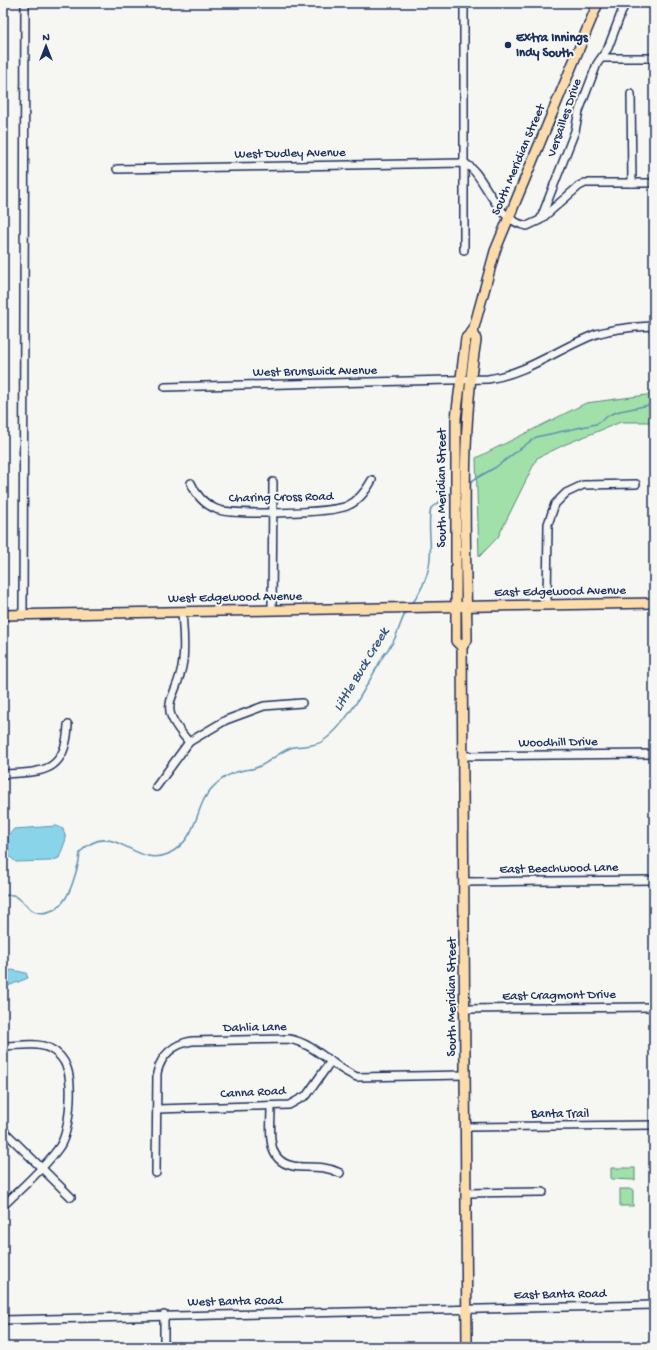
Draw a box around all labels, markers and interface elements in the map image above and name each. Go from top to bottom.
north arrow [26,26,66,66]
place label: Extra Innings Indy South [516,31,589,61]
text: N [42,32,50,44]
marker: Extra Innings Indy South [503,40,513,50]
street label: Versailles Drive [544,77,586,160]
street label: South Meridian Street [489,101,550,218]
street label: West Dudley Avenue [234,146,346,162]
street label: West Brunswick Avenue [253,363,378,381]
street label: South Meridian Street [435,427,450,547]
street label: Charing Cross Road [228,490,335,506]
street label: East Edgewood Avenue [494,583,626,601]
street label: West Edgewood Avenue [168,589,302,607]
water label: Little Buck Creek [330,624,395,715]
street label: Woodhill Drive [518,735,598,751]
street label: East Beechwood Lane [499,860,619,878]
street label: South Meridian Street [445,936,460,1056]
street label: East Cragmont Drive [502,988,616,1004]
street label: Dahlia Lane [222,1020,287,1036]
street label: Canna Road [220,1084,287,1102]
street label: Banta Trail [530,1107,589,1122]
street label: East Banta Road [514,1287,608,1303]
street label: West Banta Road [187,1294,284,1310]

